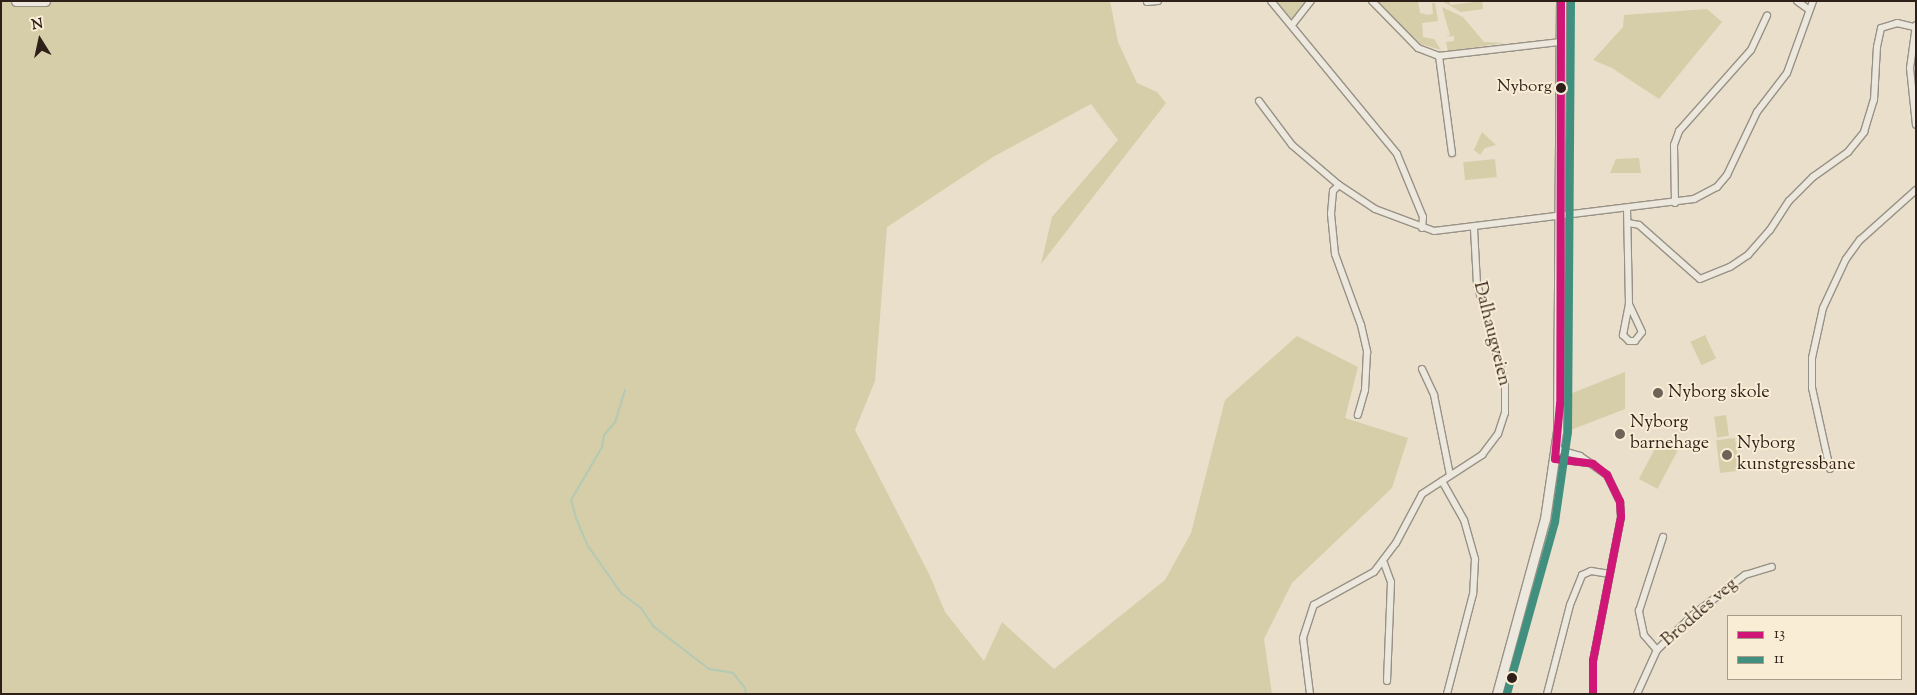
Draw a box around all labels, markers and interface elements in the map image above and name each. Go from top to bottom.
text: N [30,14,45,36]
north arrow [15,15,65,65]
place label: Nyborg [1497,78,1552,98]
marker: Nyborg [1556,83,1566,93]
street label: Dalhaugveien [1468,280,1514,388]
place label: Nyborg skole [1668,382,1770,404]
marker: Nyborg skole [1652,387,1664,399]
place label: Nyborg barnehage [1630,413,1709,456]
marker: Nyborg barnehage [1614,428,1626,440]
place label: Nyborg kunstgressbane [1737,434,1856,476]
marker: Nyborg kunstgressbane [1721,449,1733,461]
street label: Broddes veg [1658,574,1742,652]
legend [1727,615,1902,680]
text: 13 [1774,624,1785,645]
text: 11 [1774,649,1784,670]
unlabelled marker [1507,673,1517,683]

